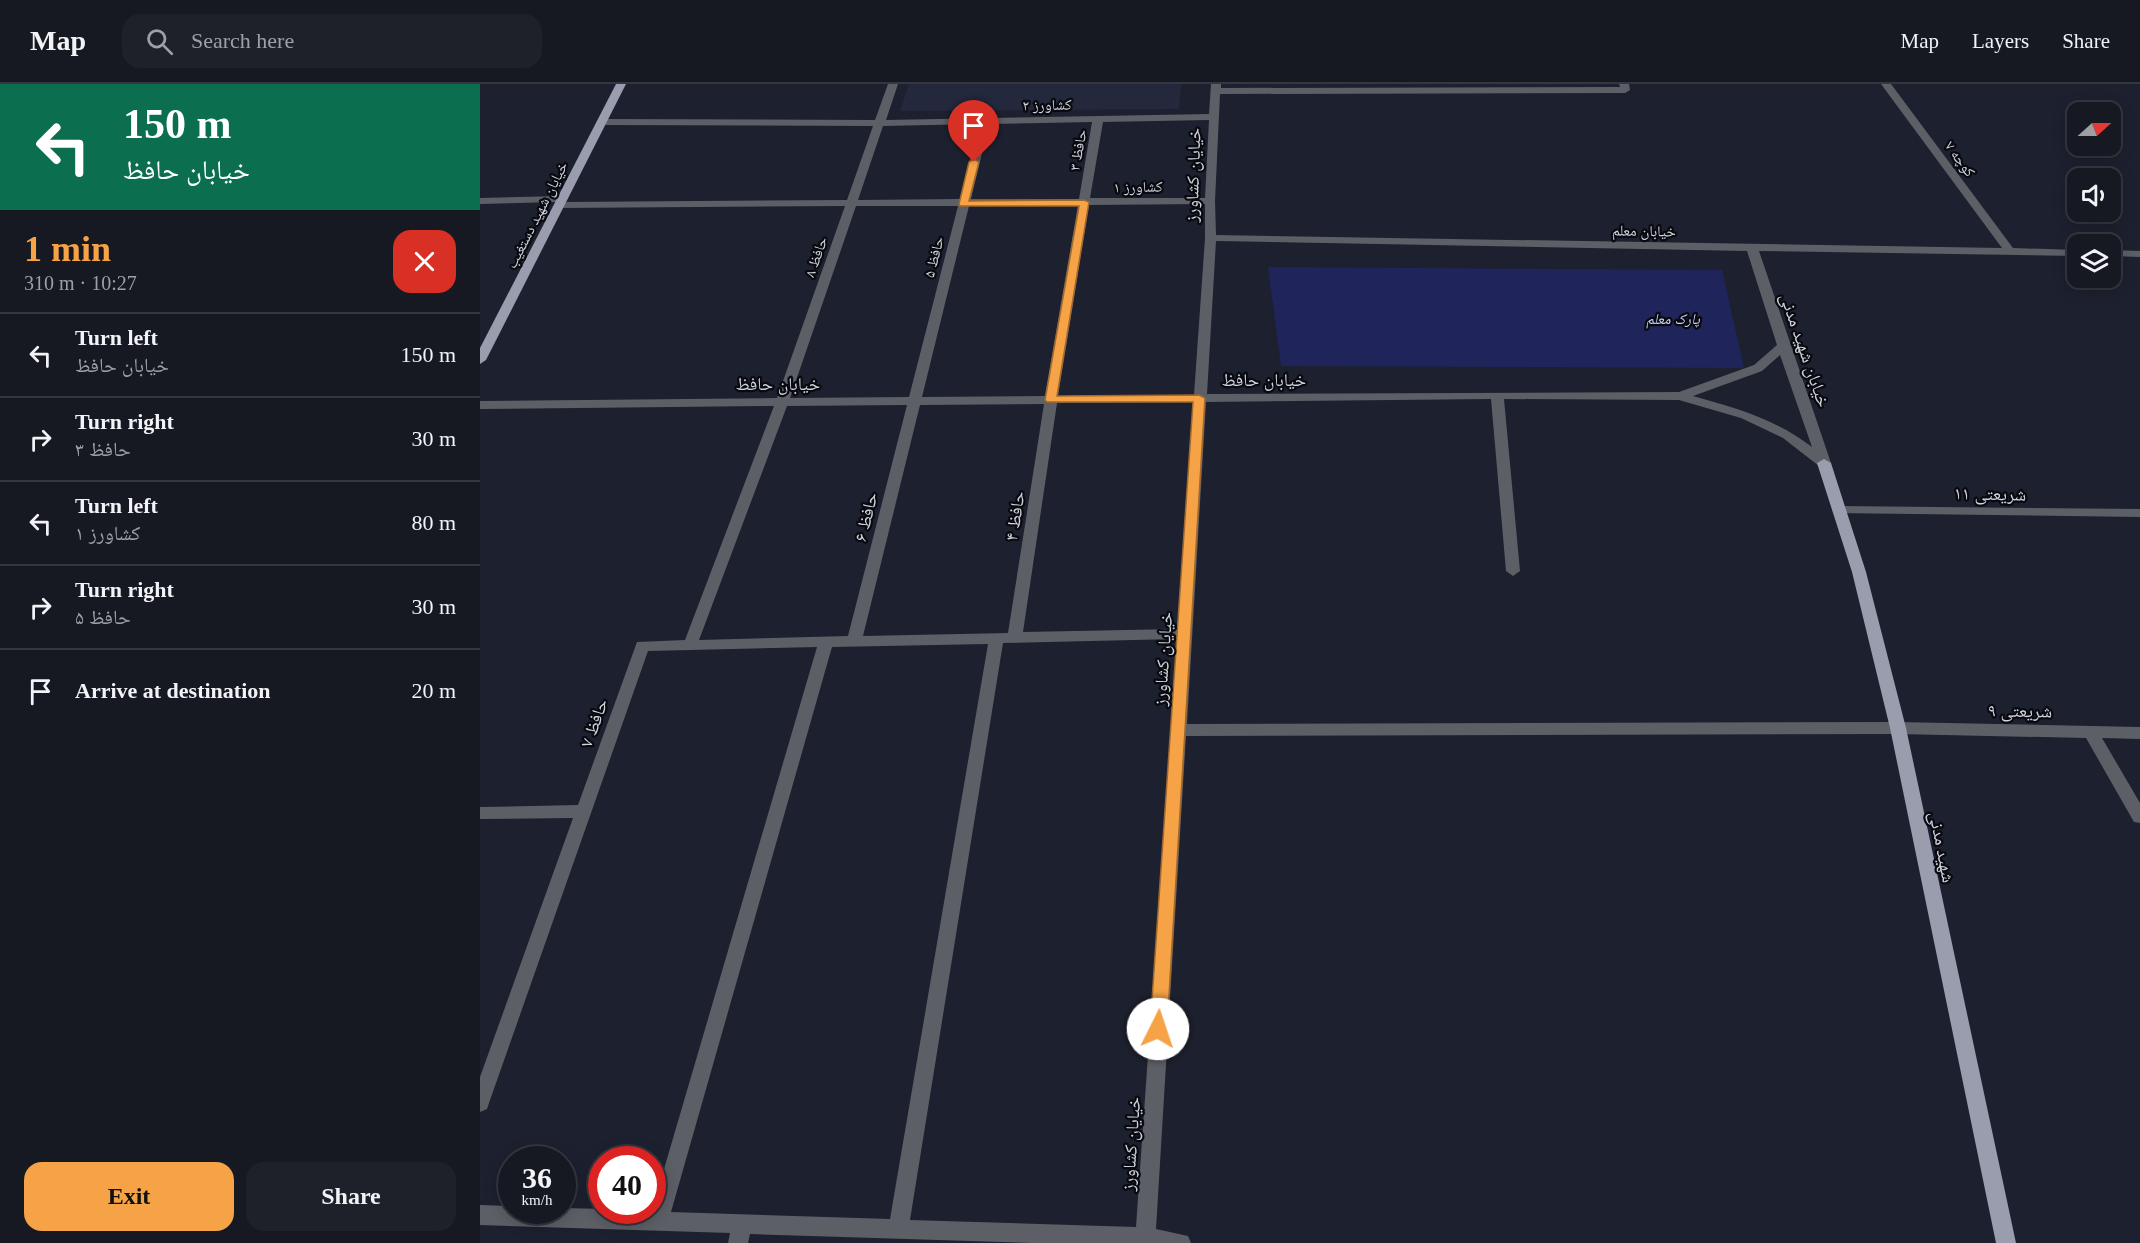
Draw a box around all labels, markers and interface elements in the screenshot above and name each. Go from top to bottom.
search box [122,14,542,68]
text: Map [30,25,86,56]
icon: search [143,25,176,58]
text: Search here [191,28,294,53]
text: Map [1901,29,1939,53]
text: Layers [1972,29,2029,53]
text: Share [2062,29,2110,53]
street label: کشاورز ۲ [1022,97,1072,114]
pin [948,100,999,162]
text: 150 m [123,101,232,147]
north arrow [2067,102,2121,156]
map controls [2067,102,2121,288]
icon: left [24,108,102,186]
icon: arrive [957,109,990,142]
street label: خیایان کشاورز [1181,127,1206,224]
street label: حافظ ۳ [1066,128,1090,172]
street label: کوچه ۷ [1941,138,1978,181]
text: خیابان حافظ [123,155,250,185]
street label: خیایان شهید دستغیب [503,159,573,272]
button: sound [2067,168,2121,222]
street label: کشاورز ۱ [1113,179,1163,196]
street label: خیابان معلم [1612,222,1677,242]
text: 1 min [24,229,111,269]
button: close [393,230,456,293]
street label: حافظ ۸ [802,234,831,279]
street label: حافظ ۵ [921,234,947,279]
button: layers [2067,234,2121,288]
text: 310 m · 10:27 [24,272,137,294]
street label: خیابان شهید مدنی [1775,290,1834,410]
park label: پارک معلم [1646,311,1701,329]
text: Turn left [75,325,158,350]
icon: left [24,339,57,372]
text: 150 m [400,342,456,367]
text: خیابان حافظ [75,354,169,376]
street label: خیابان حافظ [1222,370,1306,391]
street label: خیابان حافظ [736,374,820,395]
text: Turn right [75,409,174,434]
icon: right [24,423,57,456]
text: 30 m [411,426,456,451]
text: حافظ ۳ [75,438,131,460]
street label: شریعتی ۱۱ [1954,483,2026,506]
street label: حافظ ۶ [850,490,882,544]
street label: حافظ ۴ [1001,490,1029,542]
text: Turn left [75,493,158,518]
icon: left [24,507,57,540]
text: 80 m [411,510,456,535]
text: کشاورز ۱ [75,522,140,544]
text: Turn right [75,577,174,602]
icon: right [24,591,57,624]
text: 30 m [411,594,456,619]
text: حافظ ۵ [75,606,131,628]
street label: خیایان کشاورز [1150,611,1177,708]
icon: arrive [24,675,57,708]
text: Arrive at destination [75,678,271,703]
text: 20 m [411,678,456,703]
street label: حافظ ۷ [576,696,612,750]
street label: شریعتی ۹ [1988,700,2052,723]
street label: شهید مدنی [1924,810,1959,885]
position arrow [1126,997,1190,1061]
street label: خیایان کشاورز [1118,1096,1145,1193]
speed limit sign: 40 [588,1146,666,1224]
text: 36 [522,1161,552,1194]
button: Exit [24,1162,234,1231]
button: Share [246,1162,456,1231]
text: km/h [522,1192,552,1208]

